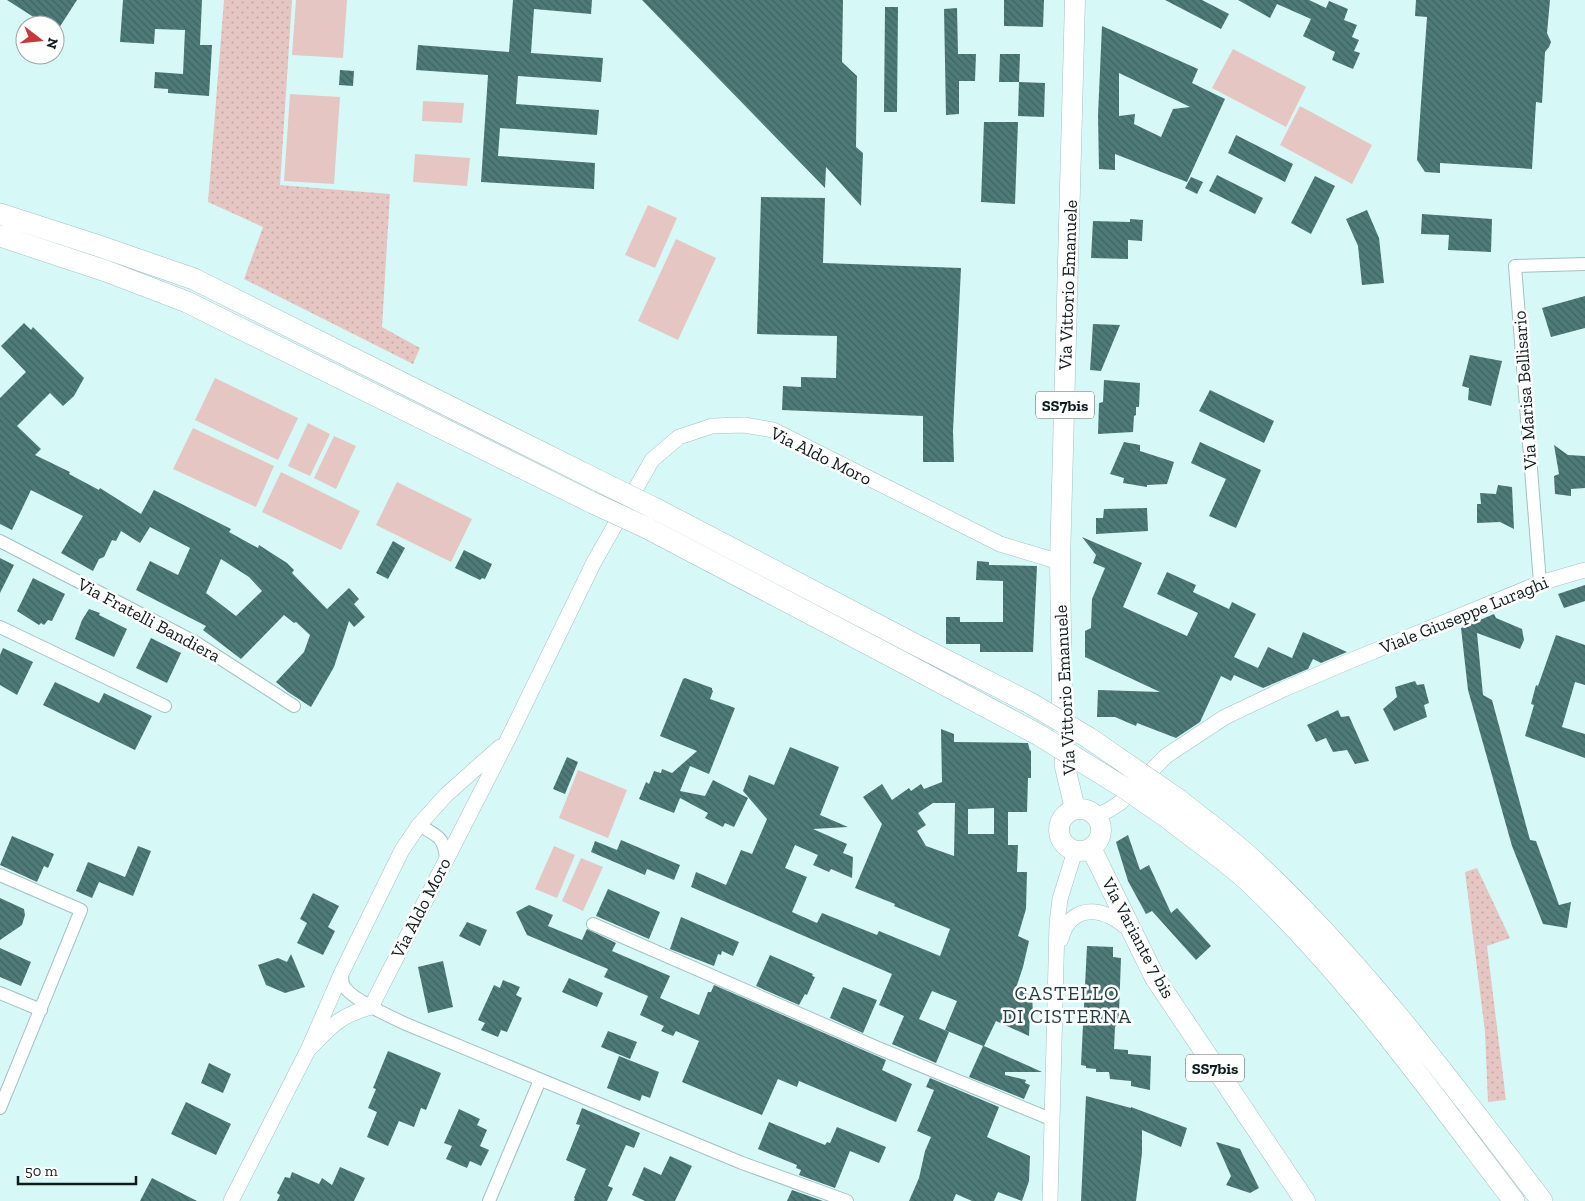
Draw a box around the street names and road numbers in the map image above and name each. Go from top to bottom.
street label: Via Vittorio Emanuele [1054,200,1082,371]
street label: Via Marisa Bellisario [1508,310,1542,471]
road number: SS7bis [1036,392,1094,418]
street label: Via Aldo Moro [766,422,875,490]
street label: Viale Giuseppe Luraghi [1376,571,1551,659]
street label: Via Fratelli Bandiera [73,573,225,667]
street label: Via Vittorio Emanuele [1050,604,1080,777]
street label: Via Aldo Moro [386,854,456,963]
street label: Via Variante 7 bis [1096,873,1179,1002]
road number: SS7bis [1186,1054,1244,1082]

